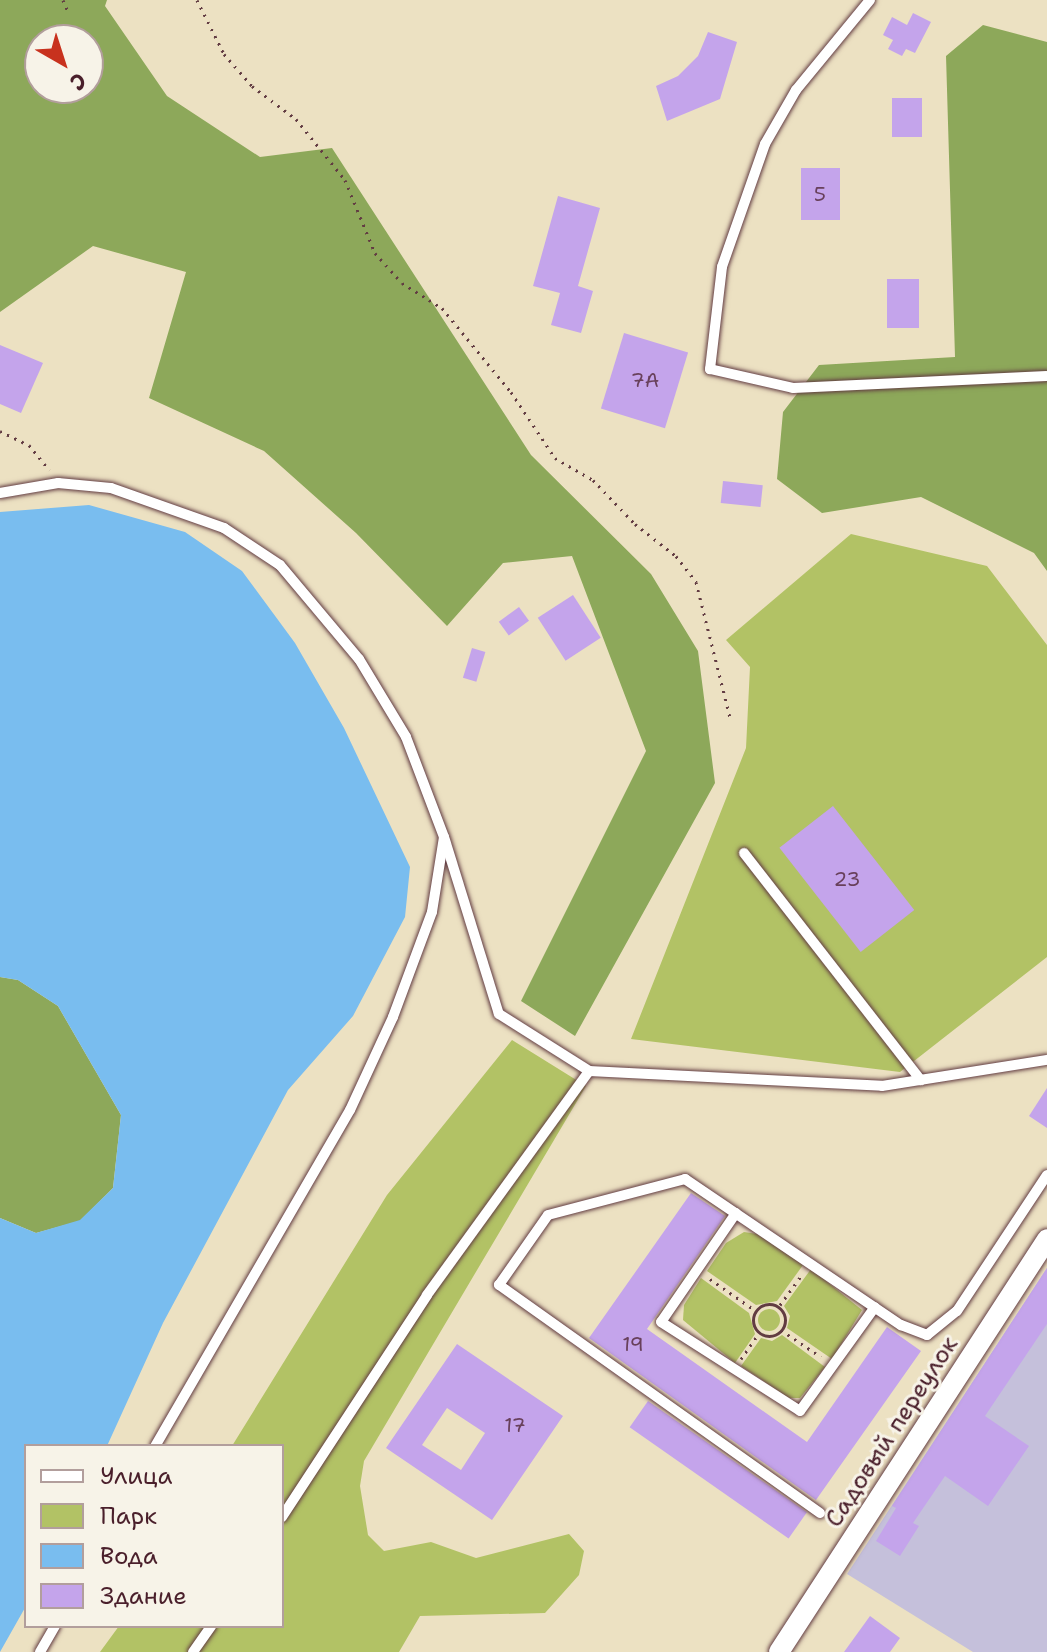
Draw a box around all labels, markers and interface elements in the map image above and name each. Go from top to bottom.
north arrow [24,24,104,104]
text: С [64,66,93,97]
house number: 5 [814,182,826,206]
house number: 7А [631,368,659,392]
house number: 23 [834,867,860,891]
street label: Садовый переулок [820,1331,964,1533]
house number: 19 [622,1332,644,1356]
house number: 17 [504,1413,526,1437]
legend [24,1444,284,1628]
text: Улица [100,1460,173,1492]
text: Парк [100,1500,157,1532]
text: Вода [100,1540,158,1572]
text: Здание [100,1580,187,1612]

